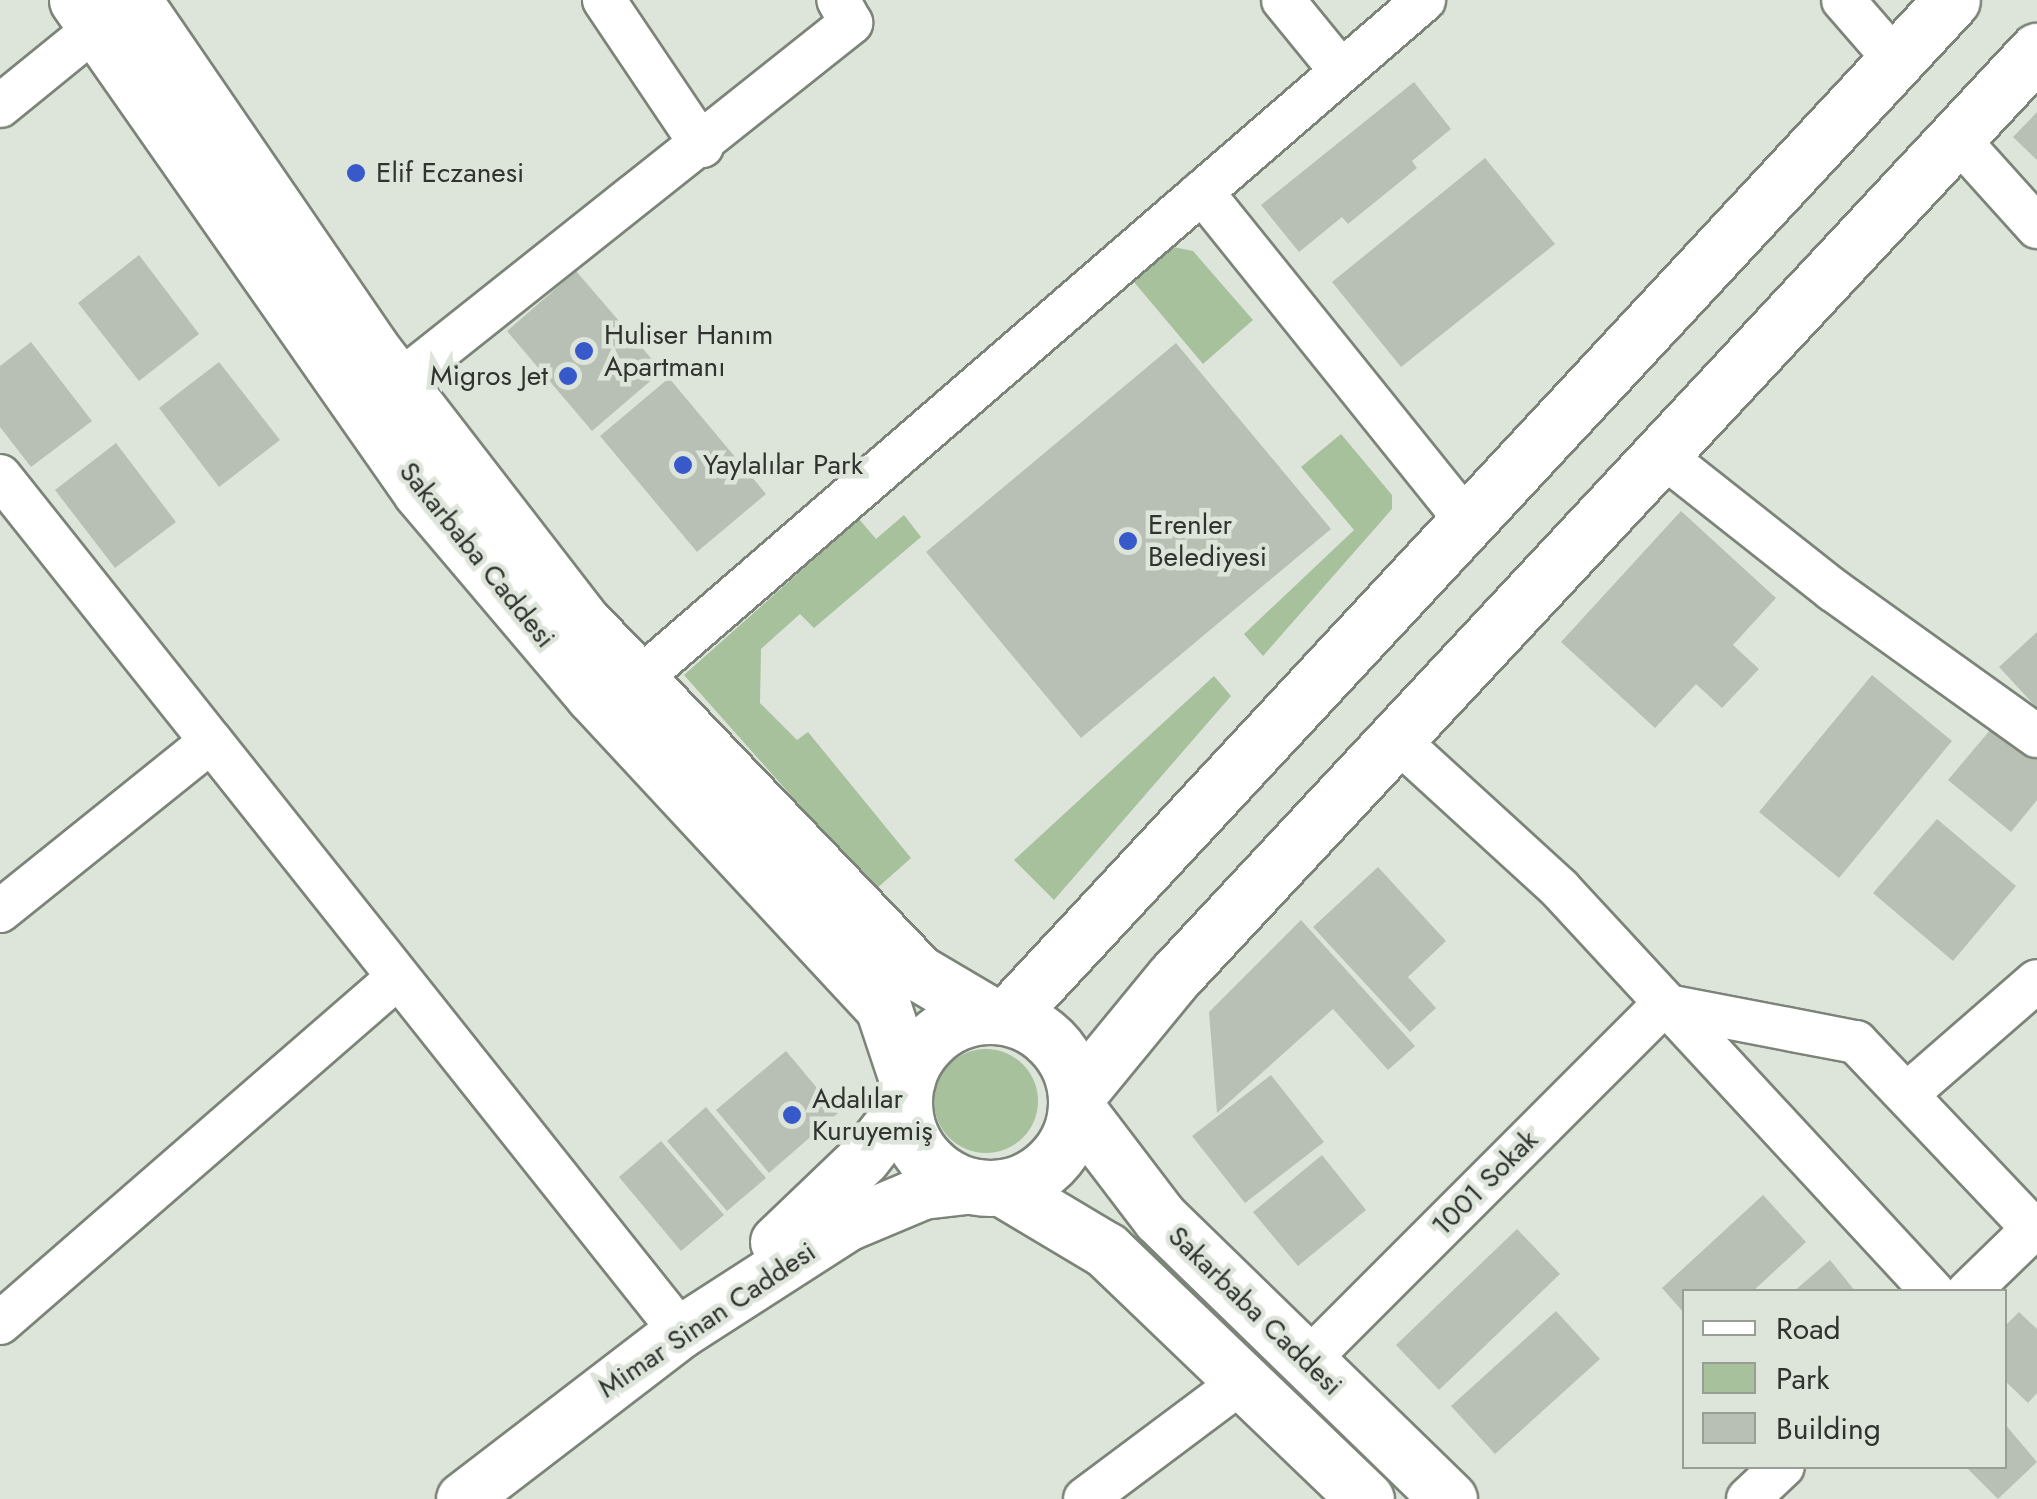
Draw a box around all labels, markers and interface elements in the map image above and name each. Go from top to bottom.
place label: Elif Eczanesi [376,156,524,190]
marker: Elif Eczanesi [345,162,367,184]
place label: Huliser Hanım Apartmanı [604,318,773,384]
marker: Huliser Hanım Apartmanı [573,340,595,362]
place label: Migros Jet [430,359,548,393]
marker: Migros Jet [557,365,579,387]
place label: Yaylalılar Park [703,448,863,482]
marker: Yaylalılar Park [672,454,694,476]
street label: Sakarbaba Caddesi [392,455,562,655]
place label: Erenler Belediyesi [1148,508,1267,574]
marker: Erenler Belediyesi [1117,530,1139,552]
place label: Adalılar Kuruyemiş [812,1082,933,1148]
marker: Adalılar Kuruyemiş [781,1104,803,1126]
street label: 1001 Sokak [1425,1123,1545,1243]
street label: Sakarbaba Caddesi [1161,1219,1349,1403]
street label: Mimar Sinan Caddesi [592,1235,822,1405]
legend [1682,1289,2007,1469]
text: Road [1776,1307,1841,1350]
text: Park [1776,1357,1829,1400]
text: Building [1776,1407,1881,1450]

